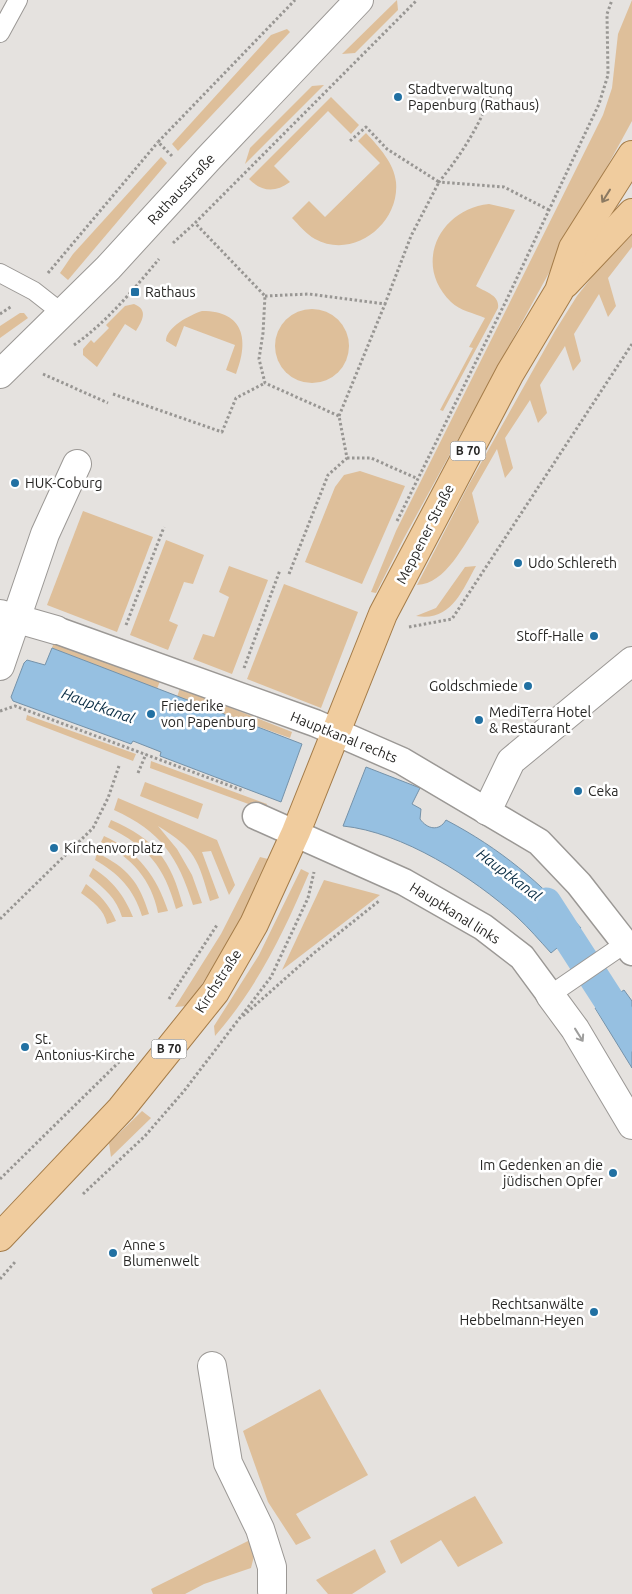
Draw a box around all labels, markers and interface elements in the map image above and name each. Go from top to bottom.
place label: Stadtverwaltung Papenburg (Rathaus) [408,81,539,113]
marker: Stadtverwaltung Papenburg (Rathaus) [392,91,404,103]
street label: Rathausstraße [144,150,218,228]
one-way arrow [601,189,612,203]
place label: Rathaus [145,284,196,300]
marker: Rathaus [129,286,141,298]
road number: B 70 [450,442,486,461]
place label: HUK-Coburg [25,475,103,491]
marker: HUK-Coburg [9,477,21,489]
street label: Meppener Straße [393,481,457,587]
place label: Udo Schlereth [528,555,617,571]
marker: Udo Schlereth [512,557,524,569]
place label: Stoff-Halle [517,628,584,644]
marker: Stoff-Halle [588,630,600,642]
place label: Goldschmiede [429,678,518,694]
marker: Goldschmiede [522,680,534,692]
water label: Hauptkanal [59,684,138,727]
place label: Friederike von Papenburg [161,698,256,730]
place label: MediTerra Hotel & Restaurant [489,704,591,736]
marker: Friederike von Papenburg [145,708,157,720]
street label: Hauptkanal rechts [288,708,400,766]
marker: MediTerra Hotel & Restaurant [473,714,485,726]
place label: Ceka [588,783,619,799]
marker: Ceka [572,785,584,797]
place label: Kirchenvorplatz [64,840,163,856]
marker: Kirchenvorplatz [48,842,60,854]
water label: Hauptkanal [474,845,546,905]
street label: Hauptkanal links [407,879,503,947]
street label: Kirchstraße [192,946,244,1016]
one-way arrow [574,1027,584,1041]
place label: St. Antonius-Kirche [35,1031,135,1063]
road number: B 70 [152,1040,186,1058]
marker: St. Antonius-Kirche [19,1041,31,1053]
place label: Im Gedenken an die jüdischen Opfer [480,1157,604,1189]
marker: Im Gedenken an die jüdischen Opfer [607,1167,619,1179]
place label: Anne s Blumenwelt [123,1237,200,1269]
marker: Anne s Blumenwelt [107,1247,119,1259]
place label: Rechtsanwälte Hebbelmann-Heyen [459,1296,584,1328]
marker: Rechtsanwälte Hebbelmann-Heyen [588,1306,600,1318]

